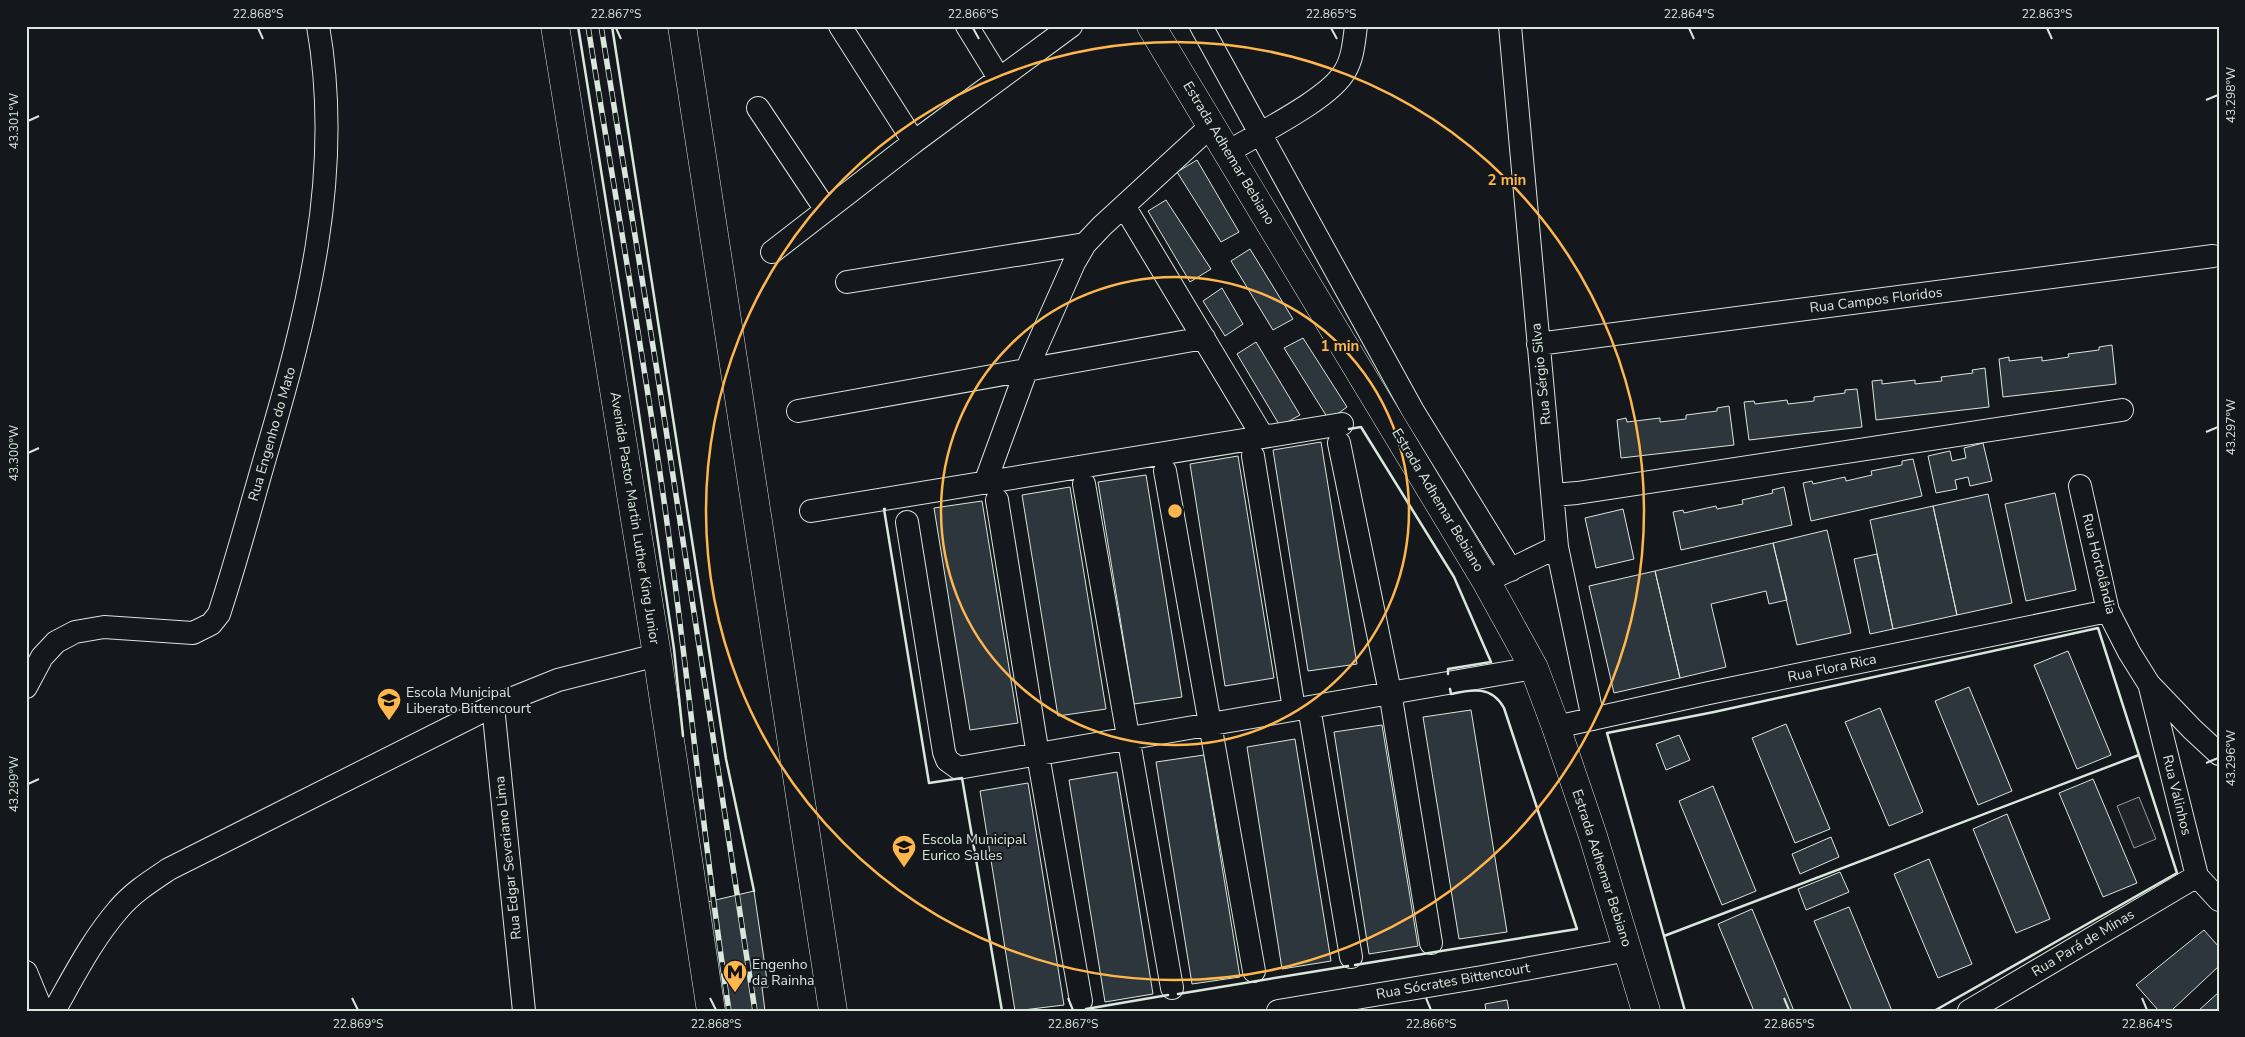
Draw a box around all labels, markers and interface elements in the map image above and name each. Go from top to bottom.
text: 22.868°S [233,6,283,22]
text: 22.867°S [591,6,641,22]
text: 22.866°S [948,6,998,22]
text: 22.865°S [1306,6,1356,22]
text: 22.864°S [1664,6,1714,22]
text: 22.863°S [2022,6,2072,22]
text: 43.298°W [2223,67,2239,123]
street label: Estrada Adhemar Bebiano [1179,78,1280,229]
text: 43.301°W [6,93,22,149]
text: 2 min [1488,170,1526,190]
street label: Rua Campos Floridos [1809,282,1944,318]
street label: Rua Sérgio Silva [1526,322,1556,426]
text: 1 min [1321,336,1359,356]
street label: Rua Engenho do Mato [244,364,300,503]
street label: Avenida Pastor Martin Luther King Junior [606,390,664,646]
text: 43.297°W [2223,399,2239,455]
text: 43.300°W [6,425,22,481]
street label: Estrada Adhemar Bebiano [1388,425,1489,576]
centre of rings [1166,502,1184,520]
street label: Rua Hortolândia [2077,512,2121,616]
street label: Rua Flora Rica [1786,649,1878,687]
place label: Escola Municipal Liberato Bittencourt [406,683,531,718]
school or university icon: Escola Municipal Liberato Bittencourt [376,687,402,721]
text: 43.296°W [2223,730,2239,786]
street label: Rua Valinhos [2158,753,2196,837]
text: 43.299°W [6,756,22,812]
street label: Rua Edgar Severiano Lima [490,775,526,941]
street label: Estrada Adhemar Bebiano [1568,787,1636,949]
place label: Escola Municipal Eurico Salles [922,830,1027,865]
school or university icon: Escola Municipal Eurico Salles [891,834,917,868]
street label: Rua Pará de Minas [2028,905,2138,981]
place label: Engenho da Rainha [752,955,815,990]
street label: Rua Sócrates Bittencourt [1375,958,1532,1004]
metro station icon: Engenho da Rainha [722,959,748,993]
text: 22.869°S [333,1016,383,1032]
text: 22.868°S [691,1016,741,1032]
text: 22.867°S [1048,1016,1098,1032]
text: 22.866°S [1406,1016,1456,1032]
text: 22.865°S [1764,1016,1814,1032]
text: 22.864°S [2122,1016,2172,1032]

